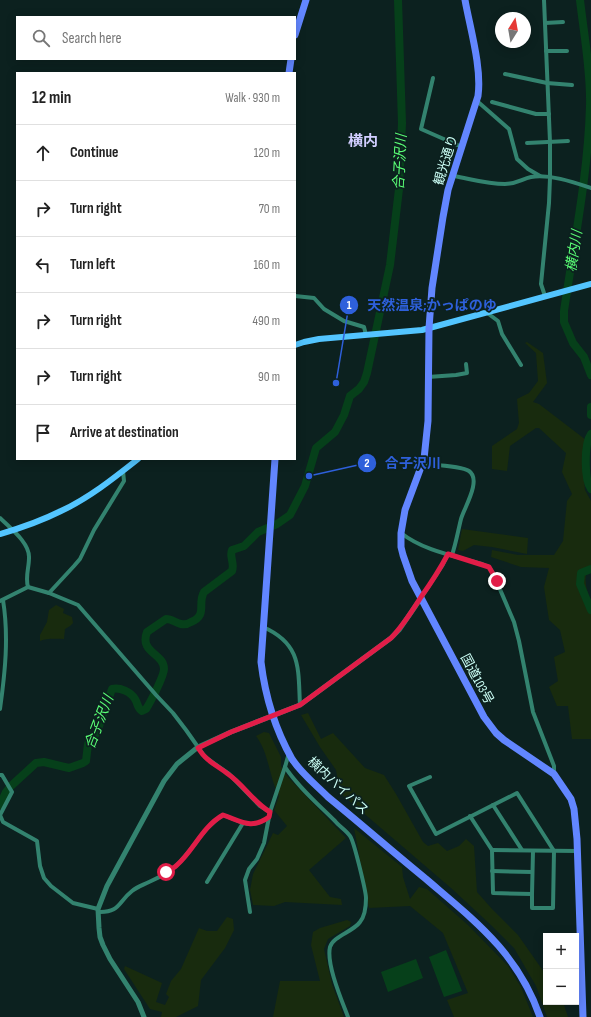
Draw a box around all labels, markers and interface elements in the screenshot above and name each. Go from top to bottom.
north arrow [495,12,531,48]
search box [16,16,296,60]
icon: search [30,27,52,49]
text: Search here [62,29,122,48]
text: 12 min [32,88,71,108]
text: Walk · 930 m [225,90,280,106]
district label: 横内 [348,132,378,151]
water label: 合子沢川 [390,132,410,190]
street label: 観光通り [431,133,461,187]
icon: ahead [32,142,54,164]
text: Continue [70,143,119,162]
text: 120 m [254,145,280,161]
icon: right [32,198,54,220]
text: Turn right [70,199,122,218]
text: 70 m [259,201,280,217]
water label: 横内川 [562,227,586,273]
icon: left [32,254,54,276]
text: Turn left [70,255,115,274]
text: 160 m [254,257,280,273]
callout: 天然温泉;かっぱのゆ [339,292,504,318]
text: 天然温泉;かっぱのゆ [367,297,497,314]
text: 1 [347,298,352,313]
icon: right [32,310,54,332]
text: Turn right [70,311,122,330]
text: 490 m [253,313,280,329]
icon: right [32,366,54,388]
text: Turn right [70,367,122,386]
text: 90 m [258,369,280,385]
icon: arrive [32,422,54,444]
text: Arrive at destination [70,423,179,442]
callout: 合子沢川 [357,450,449,476]
text: 合子沢川 [385,455,441,472]
text: 2 [364,456,370,471]
route end [488,572,506,590]
street label: 国道103号 [457,651,497,707]
water label: 合子沢川 [81,691,118,751]
street label: 横内バイパス [304,754,372,818]
route start [157,863,175,881]
map controls [543,933,579,1005]
button: + [543,933,579,969]
button: − [543,969,579,1005]

